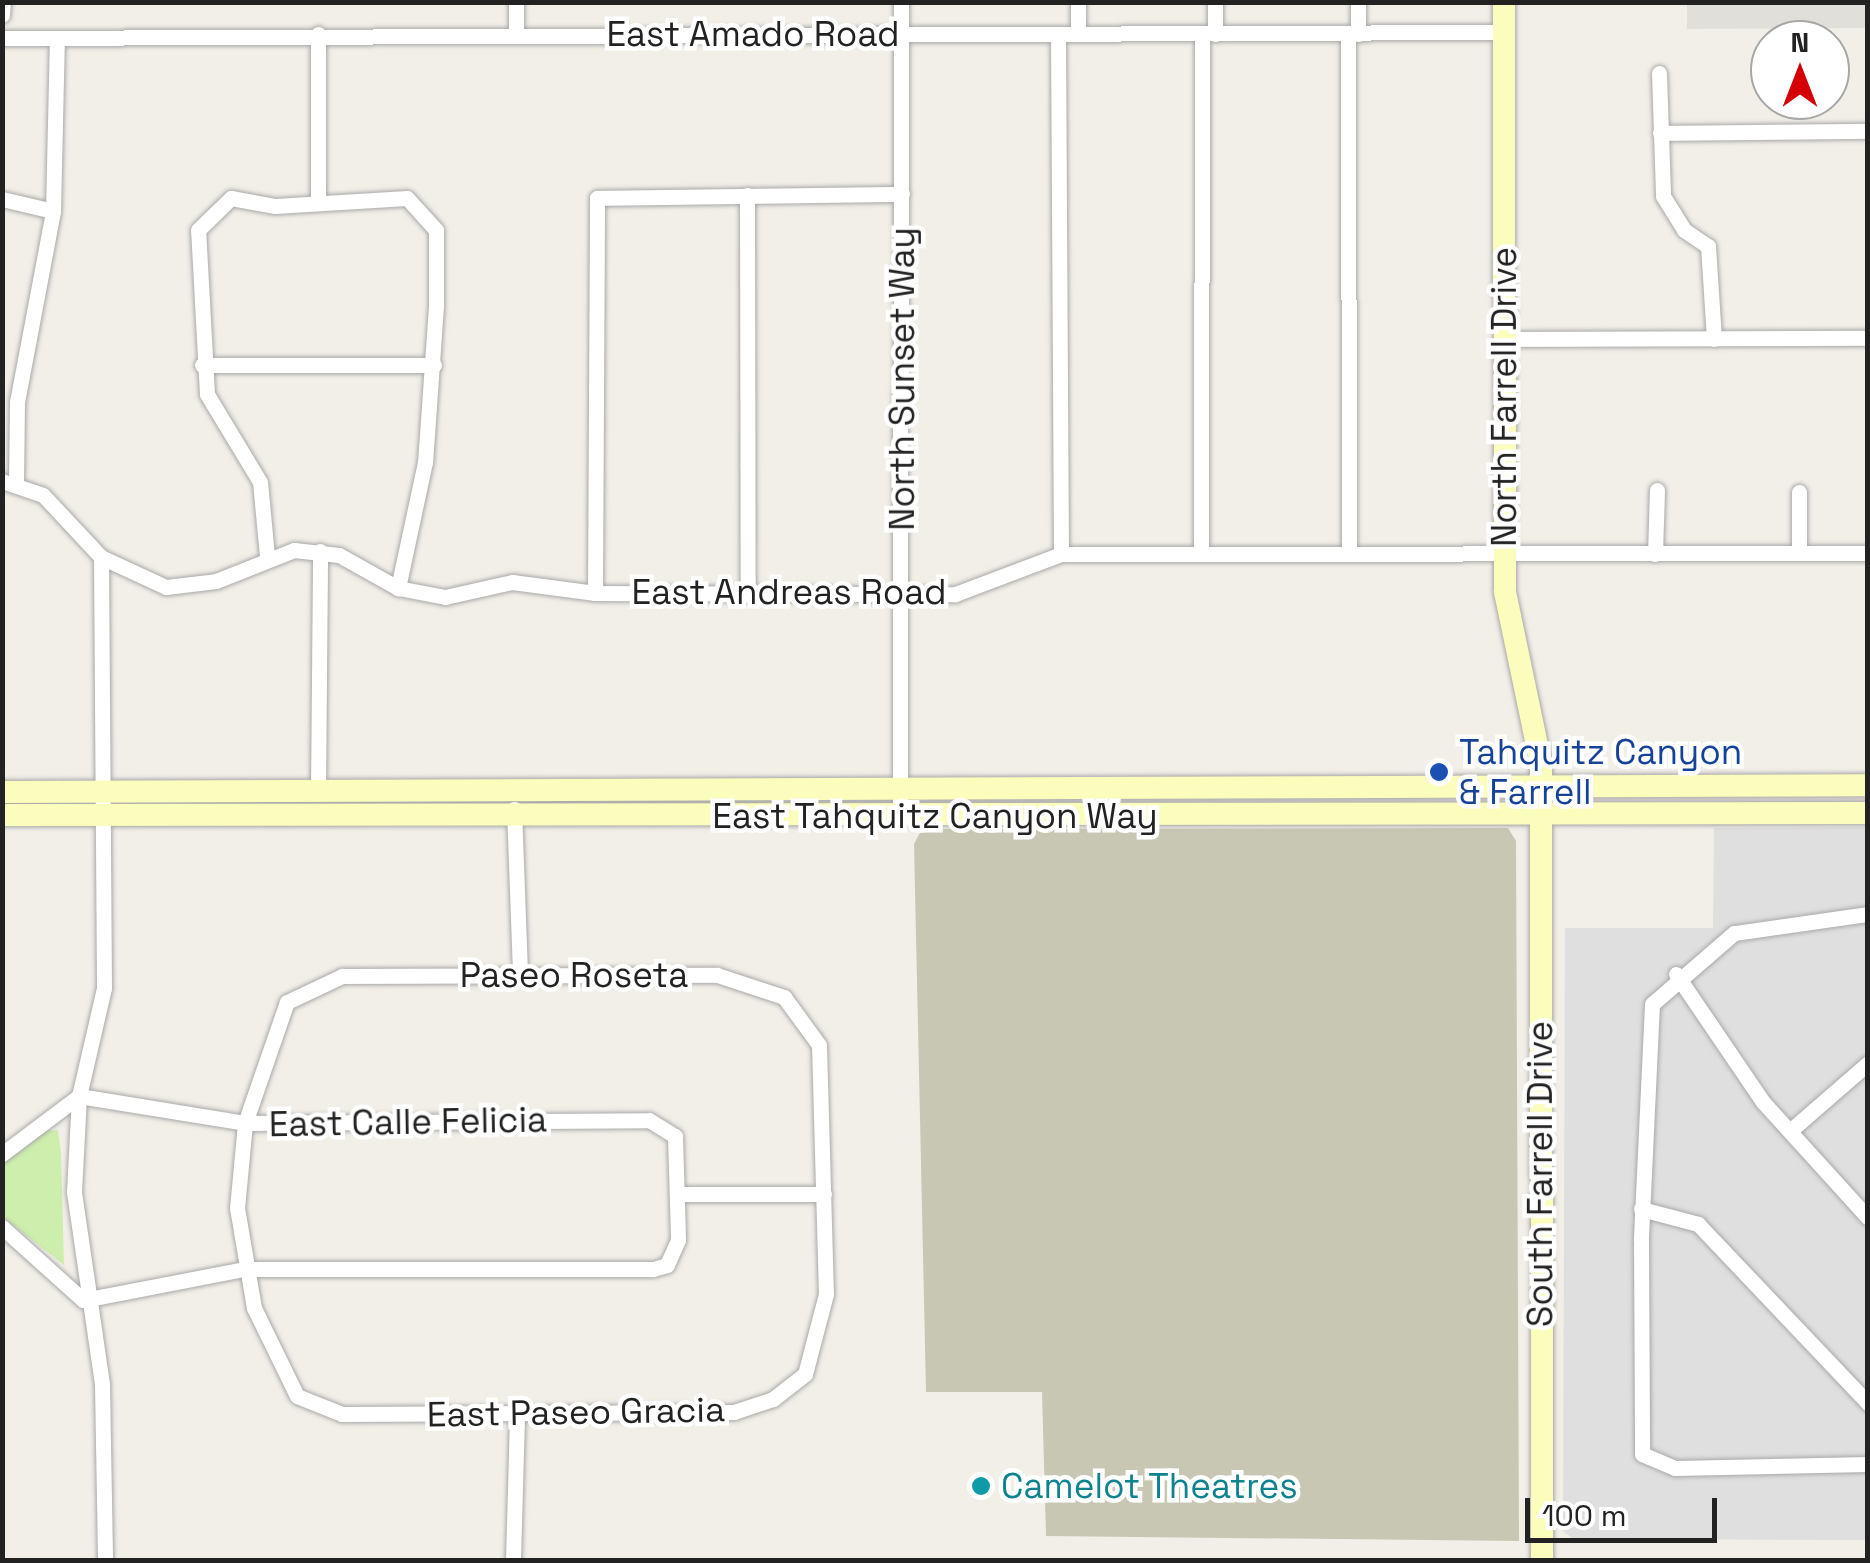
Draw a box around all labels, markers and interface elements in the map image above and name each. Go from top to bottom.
street label: East Amado Road [606,13,900,55]
north arrow [1750,20,1850,120]
text: N [1791,24,1809,60]
street label: North Sunset Way [881,227,923,531]
street label: North Farrell Drive [1483,247,1525,547]
street label: East Andreas Road [631,571,947,613]
place label: Tahquitz Canyon & Farrell [1459,731,1742,813]
marker: Tahquitz Canyon & Farrell [1428,761,1450,783]
street label: East Tahquitz Canyon Way [712,795,1158,837]
street label: Paseo Roseta [460,954,688,996]
street label: South Farrell Drive [1519,1021,1561,1327]
street label: East Calle Felicia [268,1099,548,1145]
street label: East Paseo Gracia [427,1388,725,1436]
place label: Camelot Theatres [1001,1465,1299,1507]
marker: Camelot Theatres [970,1475,992,1497]
scale bar [1530,1478,1722,1540]
text: 100 m [1542,1496,1627,1535]

